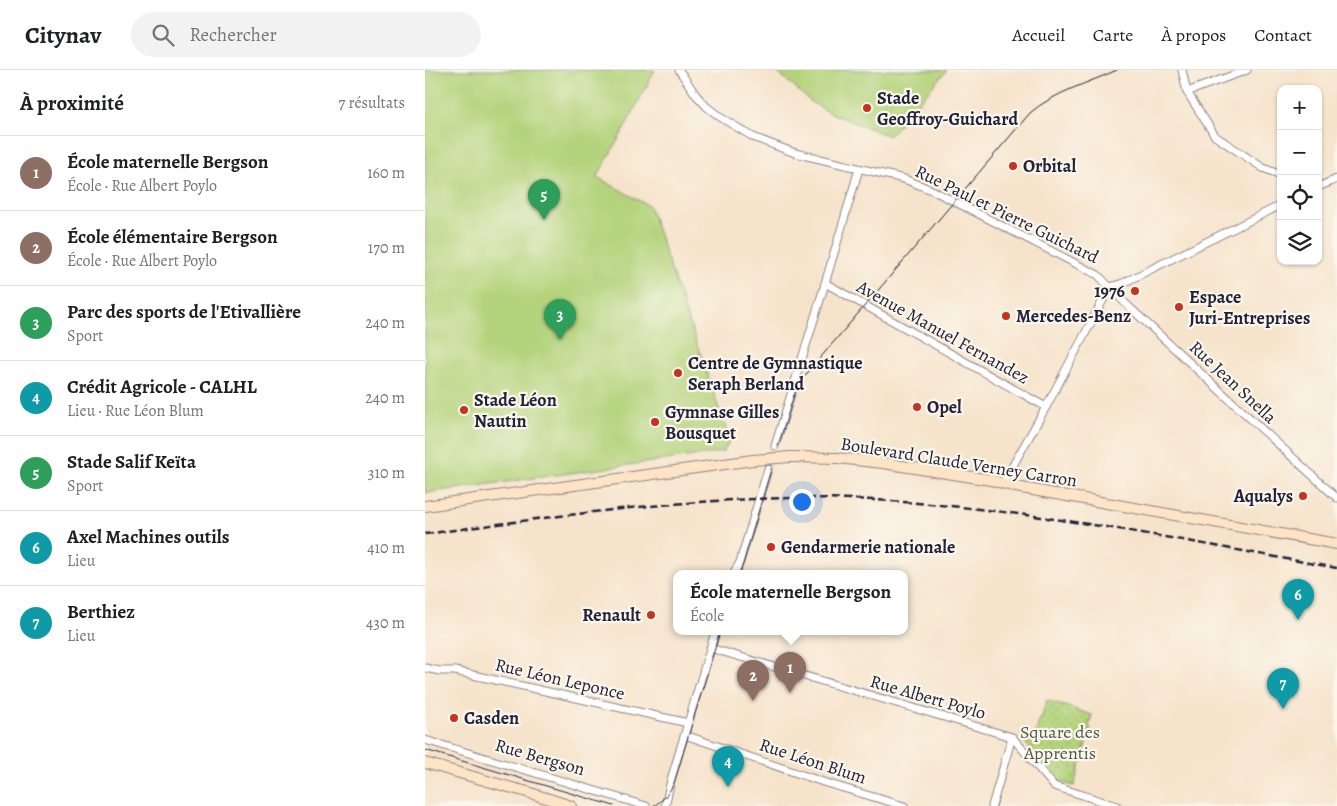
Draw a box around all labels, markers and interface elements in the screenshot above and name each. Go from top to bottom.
search box [131,12,481,57]
text: Citynav [25,19,101,51]
icon: search [149,21,177,49]
text: Rechercher [189,22,277,48]
text: Accueil [1012,23,1065,47]
text: Carte [1093,23,1133,47]
text: À propos [1161,23,1226,47]
text: Contact [1254,23,1312,47]
map controls [1277,85,1322,265]
button: + [1277,85,1322,130]
place label: Stade Geoffroy-Guichard [877,86,1018,131]
text: À proximité [20,89,124,117]
text: 7 résultats [339,92,405,114]
marker: Stade Geoffroy-Guichard [861,102,873,114]
button: − [1277,130,1322,175]
text: École maternelle Bergson [67,149,269,175]
place label: Orbital [1023,154,1076,178]
street label: Rue Paul et Pierre Guichard [911,159,1103,269]
marker: Orbital [1007,160,1019,172]
text: 1 [33,162,39,184]
text: 160 m [367,162,405,184]
text: École · Rue Albert Poylo [67,175,217,197]
button: locate [1277,175,1322,220]
pin: 5 [528,179,560,220]
button: layers [1277,220,1322,265]
text: École élémentaire Bergson [67,224,278,250]
text: 2 [32,237,40,259]
text: 170 m [368,237,405,259]
text: École · Rue Albert Poylo [67,250,217,272]
street label: Avenue Manuel Fernandez [852,274,1034,389]
place label: 1976 [1094,279,1125,303]
marker: 1976 [1129,285,1141,297]
place label: Espace Juri-Entreprises [1189,285,1310,330]
text: Parc des sports de l'Etivallière [67,299,301,325]
pin: 3 [544,299,576,340]
marker: Espace Juri-Entreprises [1173,301,1185,313]
place label: Mercedes-Benz [1016,304,1131,328]
marker: Mercedes-Benz [1000,310,1012,322]
text: 3 [33,312,39,334]
text: 240 m [365,312,405,334]
text: Sport [67,325,103,347]
street label: Rue Jean Snella [1184,335,1282,429]
place label: Centre de Gymnastique Seraph Berland [688,351,863,396]
marker: Centre de Gymnastique Seraph Berland [672,367,684,379]
text: Crédit Agricole - CALHL [67,374,257,400]
text: 4 [32,387,40,409]
text: 240 m [365,387,405,409]
place label: Stade Léon Nautin [474,388,557,433]
place label: Opel [927,395,962,419]
text: Lieu · Rue Léon Blum [67,400,204,422]
place label: Gymnase Gilles Bousquet [665,400,779,445]
marker: Opel [911,401,923,413]
marker: Stade Léon Nautin [458,404,470,416]
marker: Gymnase Gilles Bousquet [649,416,661,428]
street label: Boulevard Claude Verney Carron [839,431,1079,493]
text: Stade Salif Keïta [67,449,196,475]
text: 5 [33,462,39,484]
text: 310 m [368,462,405,484]
text: Sport [67,475,103,497]
place label: Aqualys [1233,484,1293,508]
your location [789,489,815,515]
marker: Aqualys [1297,490,1309,502]
text: Axel Machines outils [67,524,229,550]
place label: Gendarmerie nationale [781,535,955,559]
text: 6 [32,537,40,559]
text: 410 m [367,537,405,559]
marker: Gendarmerie nationale [765,541,777,553]
text: Lieu [67,550,95,572]
popup [673,570,908,635]
text: École maternelle Bergson [690,579,891,605]
pin: 6 [1282,579,1314,620]
text: Berthiez [67,599,135,625]
place label: Renault [582,603,641,627]
text: École [690,605,724,627]
marker: Renault [645,609,657,621]
text: 7 [33,612,39,634]
text: 430 m [366,612,405,634]
text: Lieu [67,625,95,647]
street label: Rue Léon Leponce [493,652,627,706]
pin: 1 [774,652,806,693]
pin: 2 [737,660,769,701]
pin: 7 [1267,668,1299,709]
street label: Rue Albert Poylo [867,669,989,725]
place label: Casden [464,706,519,730]
marker: Casden [448,712,460,724]
park label: Square des Apprentis [1020,720,1100,765]
street label: Rue Léon Blum [756,732,870,790]
street label: Rue Bergson [492,733,588,781]
pin: 4 [712,746,744,787]

